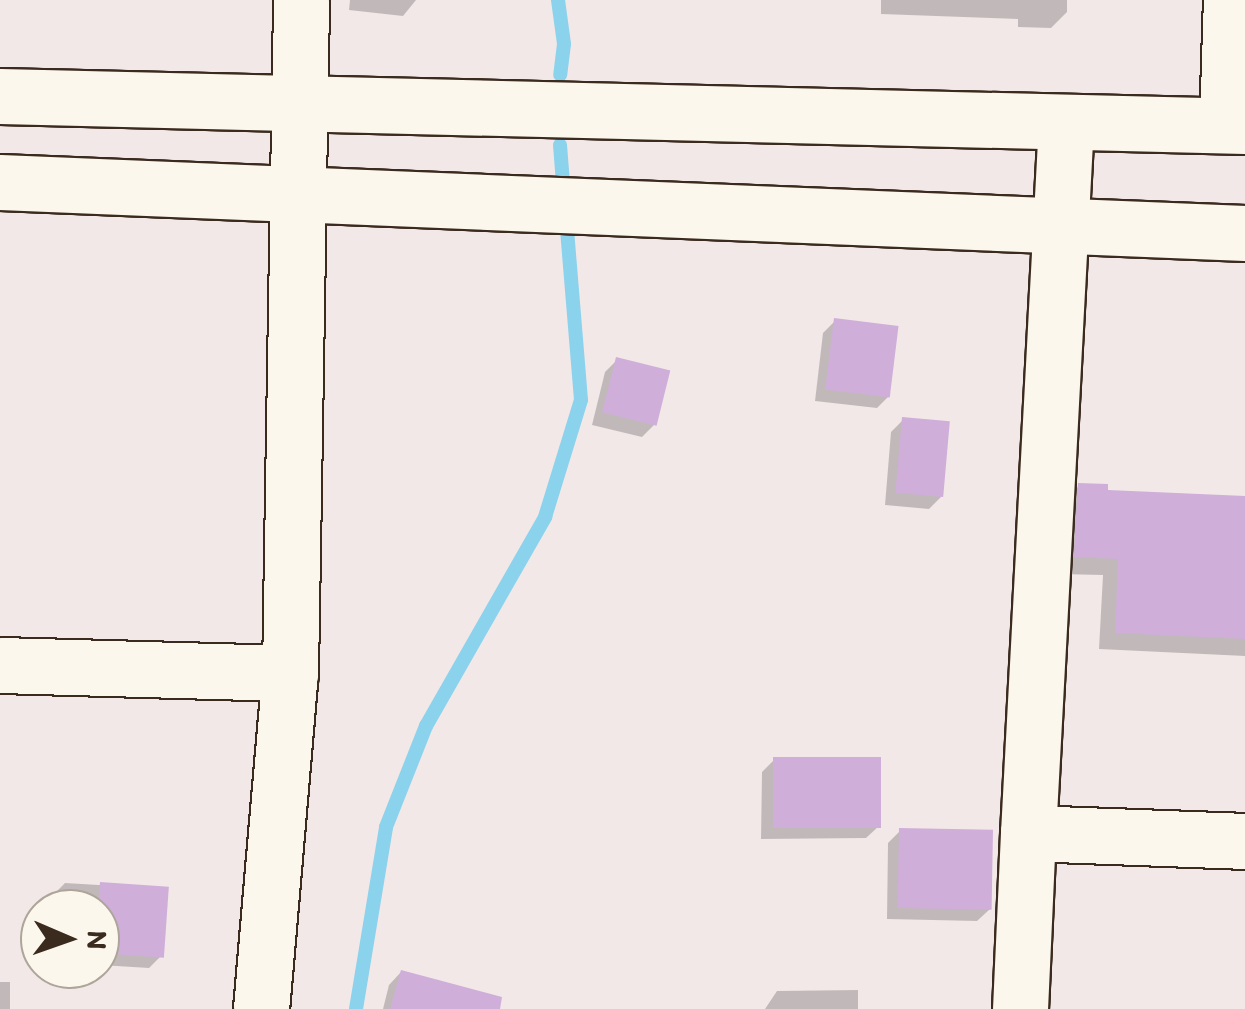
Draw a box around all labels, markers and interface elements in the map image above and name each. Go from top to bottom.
north arrow [20,889,120,989]
text: N [81,930,115,950]

